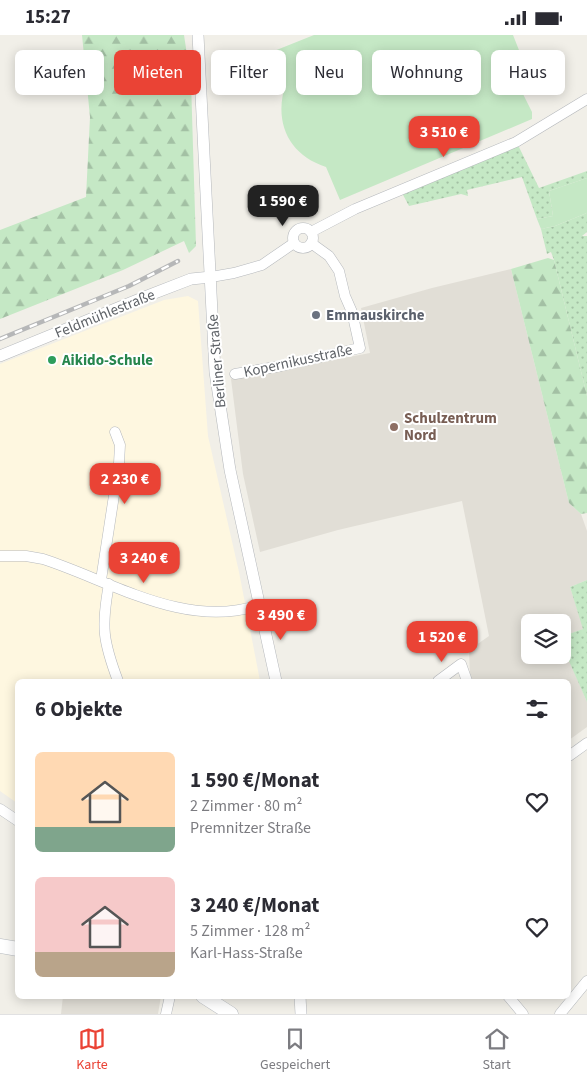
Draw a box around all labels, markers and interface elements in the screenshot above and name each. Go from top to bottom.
text: 15:27 [25,4,71,31]
chip: Kaufen [15,50,104,95]
chip: Mieten [114,50,201,95]
chip: Filter [211,50,286,95]
chip: Neu [296,50,362,95]
chip: Wohnung [372,50,481,95]
chip: Haus [491,50,565,95]
pin: 3 510 € [398,115,490,158]
text: 3 510 € [420,121,468,143]
pin: 1 590 € [237,185,329,227]
text: 1 590 € [259,190,307,212]
street label: Feldmühlestraße [52,284,158,344]
place label: Emmauskirche [326,305,425,326]
marker: Emmauskirche [310,309,322,321]
street label: Berliner Straße [202,313,232,409]
street label: Kopernikusstraße [242,339,354,383]
place label: Aikido-Schule [61,350,153,371]
marker: Aikido-Schule [46,354,58,366]
place label: Schulzentrum Nord [404,408,497,446]
marker: Schulzentrum Nord [388,421,400,433]
pin: 2 230 € [79,463,171,505]
text: 2 230 € [101,468,149,490]
pin: 3 240 € [98,541,190,584]
text: 3 240 € [120,547,168,569]
pin: 3 490 € [235,599,327,641]
text: 3 490 € [257,604,305,626]
map controls [521,614,571,664]
button: layers [521,614,571,664]
pin: 1 520 € [396,621,488,663]
text: 1 520 € [418,626,466,648]
text: 6 Objekte [35,694,123,724]
icon: filters [523,695,551,723]
text: 1 590 €/Monat [190,765,319,795]
icon: home [75,772,135,832]
icon: heart [523,788,551,816]
text: 2 Zimmer · 80 m² [190,795,302,817]
text: Premnitzer Straße [190,817,311,839]
text: 3 240 €/Monat [190,890,319,920]
icon: home [75,897,135,957]
icon: heart [523,913,551,941]
text: 5 Zimmer · 128 m² [190,920,310,942]
text: Karl-Hass-Straße [190,942,303,964]
tab: Karte [76,1025,108,1075]
tab: Gespeichert [260,1025,330,1075]
tab: Start [483,1025,511,1075]

